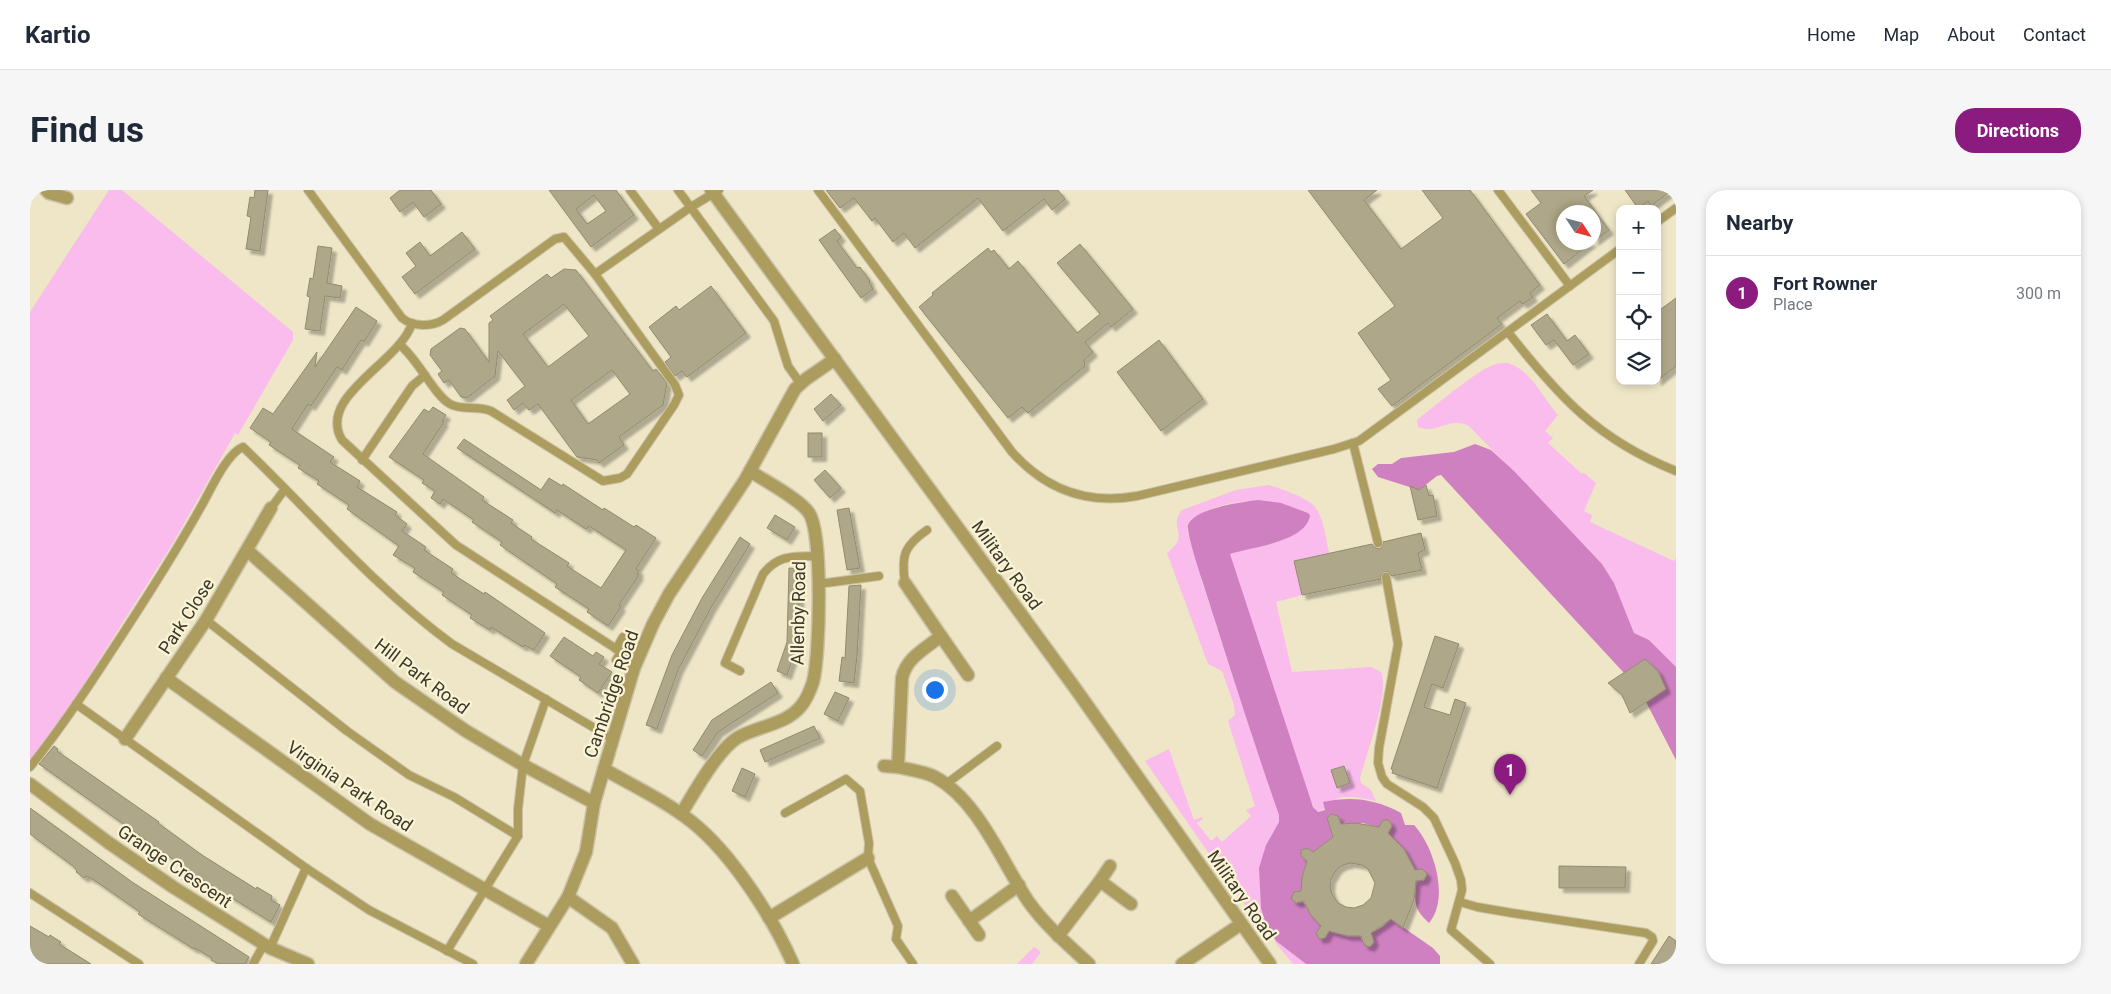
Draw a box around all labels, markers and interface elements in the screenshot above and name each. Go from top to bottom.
text: Kartio [25,21,91,49]
text: Home [1807,24,1856,45]
text: Map [1884,24,1919,45]
text: About [1947,24,1995,45]
text: Contact [2023,24,2086,45]
button: Directions [1955,108,2081,153]
text: Find us [30,110,144,151]
north arrow [1556,205,1601,250]
map controls [1616,205,1661,385]
button: + [1616,205,1661,250]
text: Nearby [1726,211,1793,235]
button: − [1616,250,1661,295]
text: Fort Rowner [1773,272,1877,295]
text: 1 [1737,284,1747,303]
text: 300 m [2016,284,2061,303]
button: locate [1616,295,1661,340]
text: Place [1773,295,1813,314]
button: layers [1616,340,1661,385]
street label: Military Road [968,516,1046,614]
street label: Allenby Road [787,561,809,665]
street label: Park Close [154,574,218,658]
street label: Cambridge Road [579,627,643,761]
street label: Hill Park Road [371,634,473,718]
your location [922,677,948,703]
street label: Virginia Park Road [283,736,417,836]
pin: 1 [1494,754,1526,795]
street label: Grange Crescent [114,820,236,912]
street label: Military Road [1203,846,1281,944]

